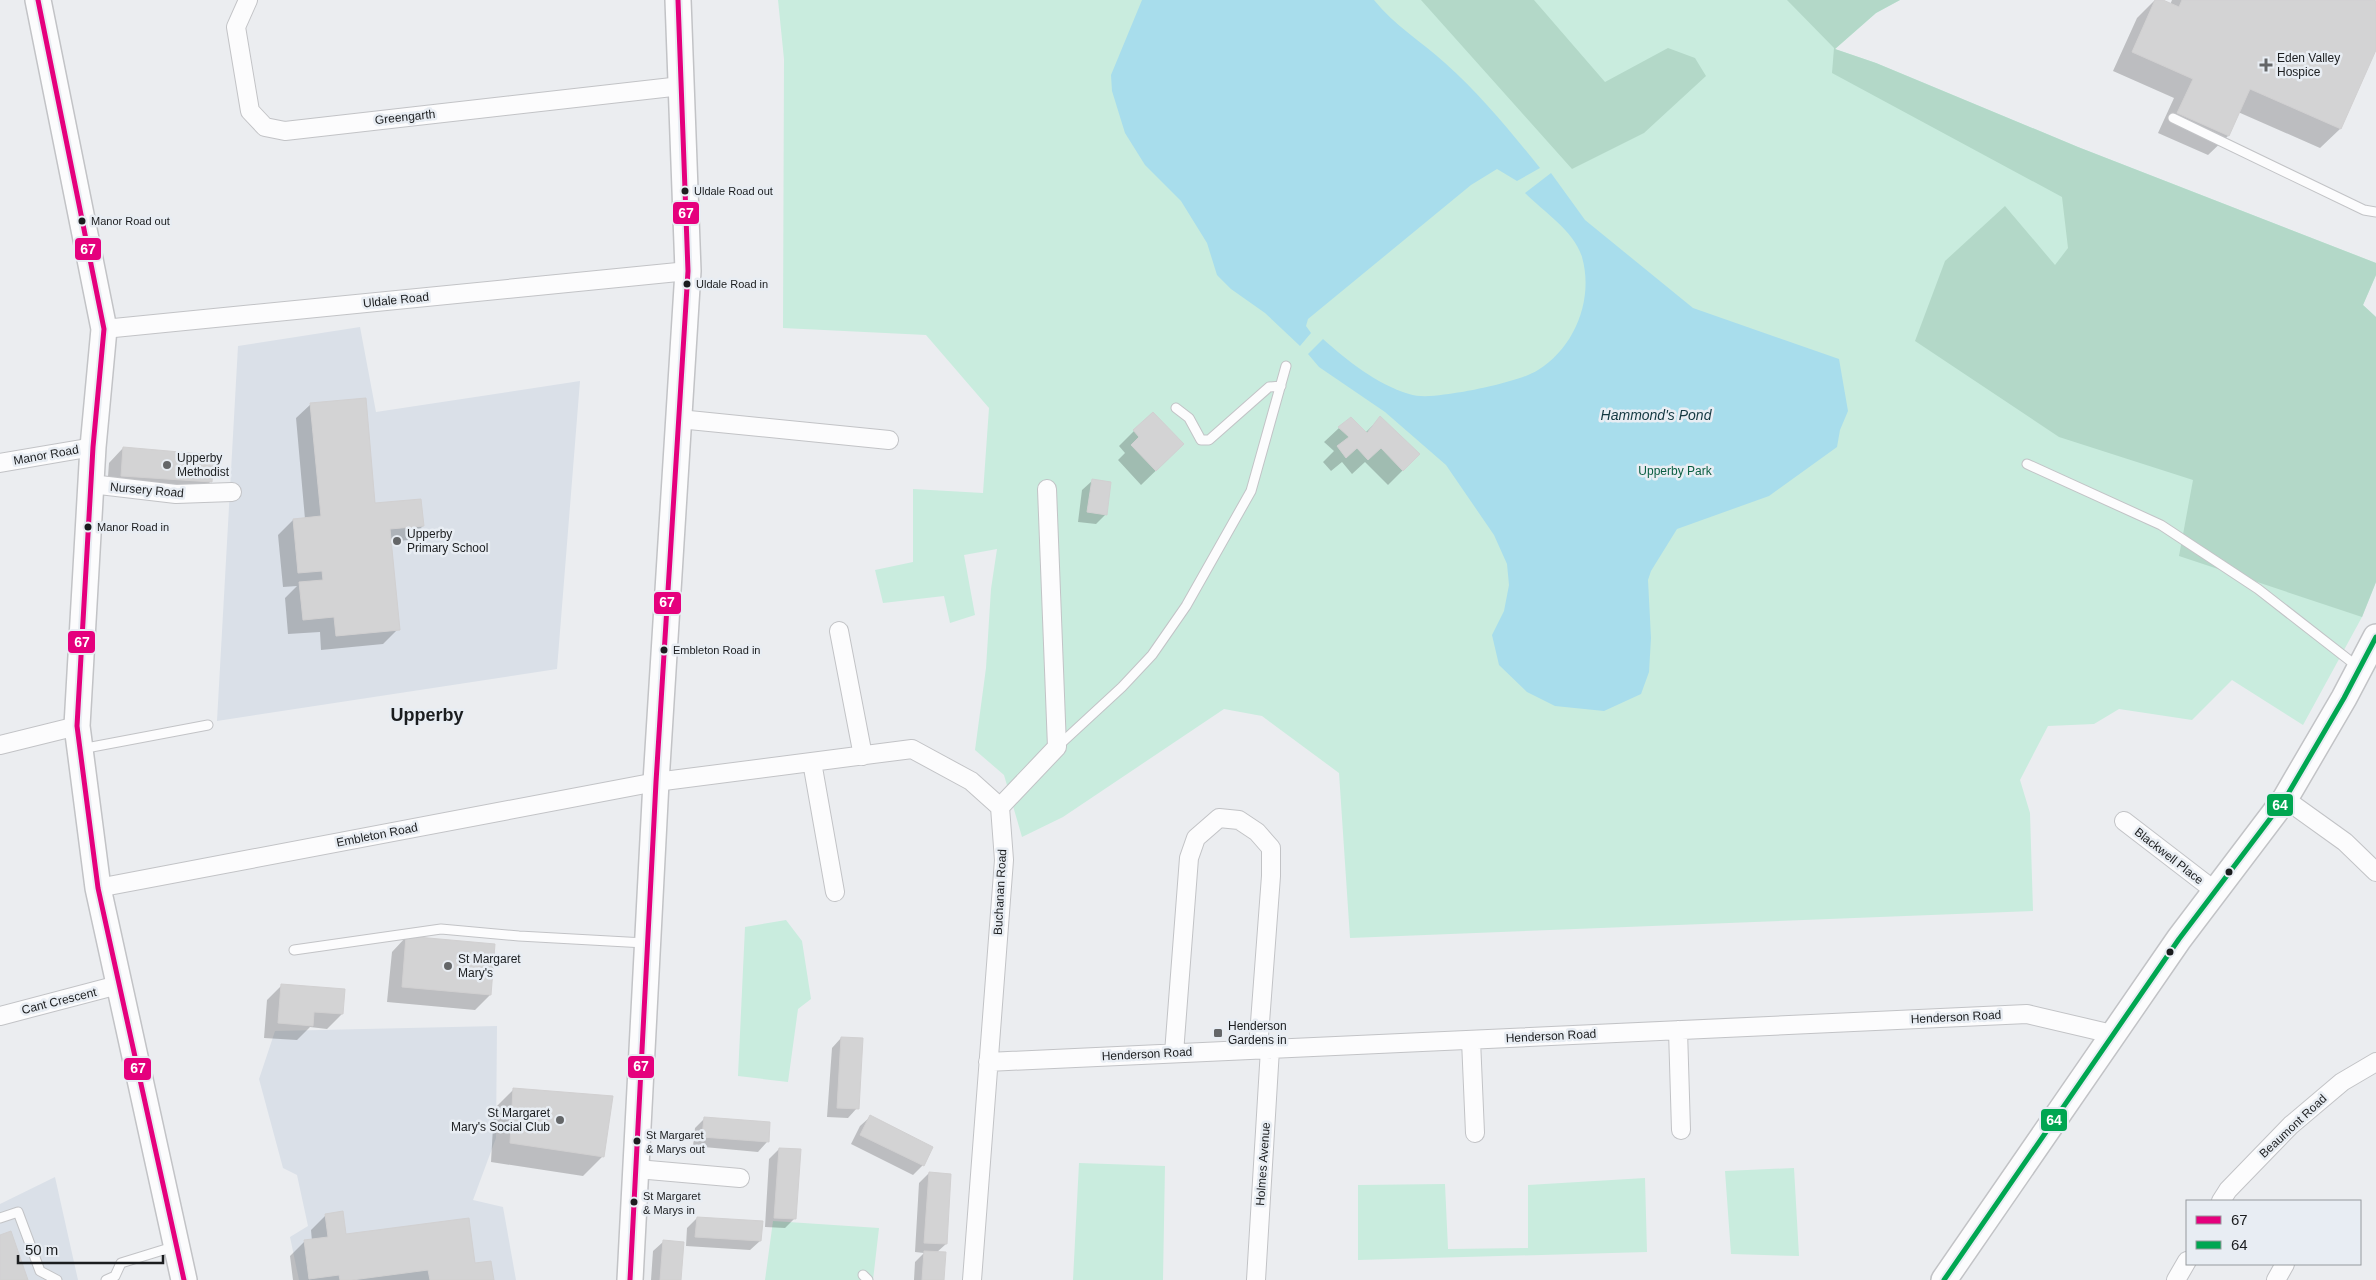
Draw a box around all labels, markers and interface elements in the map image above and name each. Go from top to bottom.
place label: Eden Valley Hospice [2277,51,2340,79]
marker: Eden Valley Hospice [2259,58,2273,72]
street label: Greengarth [374,107,436,127]
place label: Uldale Road out [694,185,773,197]
marker: Uldale Road out [680,186,690,196]
line badge: 67 [672,201,700,225]
text: 67 [678,205,694,221]
place label: Manor Road out [91,215,170,227]
marker: Manor Road out [77,216,87,226]
line badge: 67 [74,237,102,261]
text: 67 [80,241,96,257]
place label: Uldale Road in [696,278,768,290]
marker: Uldale Road in [682,279,692,289]
street label: Uldale Road [362,290,430,310]
water label: Hammond's Pond [1601,407,1713,423]
street label: Manor Road [12,442,80,468]
place label: Upperby Methodist [177,451,230,479]
marker: Upperby Methodist [161,459,173,471]
park label: Upperby Park [1638,464,1713,478]
street label: Nursery Road [110,480,184,500]
place label: Manor Road in [97,521,169,533]
marker: Manor Road in [83,522,93,532]
place label: Upperby Primary School [407,527,488,555]
marker: Upperby Primary School [391,535,403,547]
line badge: 67 [653,591,682,615]
text: 67 [659,594,675,610]
line badge: 67 [67,630,96,654]
text: 67 [74,634,90,650]
place label: Embleton Road in [673,644,760,656]
marker: Embleton Road in [659,645,669,655]
district label: Upperby [390,705,464,725]
line badge: 64 [2266,793,2294,817]
text: 64 [2272,797,2288,813]
street label: Embleton Road [335,820,419,850]
street label: Blackwell Place [2132,825,2206,887]
street label: Buchanan Road [991,849,1009,935]
unlabelled marker [2224,867,2234,877]
unlabelled marker [2165,947,2175,957]
place label: St Margaret Mary's [458,952,521,980]
marker: St Margaret Mary's [442,960,454,972]
street label: Cant Crescent [20,985,99,1017]
street label: Henderson Road [1910,1008,2002,1026]
place label: Henderson Gardens in [1228,1019,1287,1047]
marker: Henderson Gardens in [1212,1027,1224,1039]
street label: Henderson Road [1505,1027,1597,1045]
street label: Henderson Road [1101,1045,1193,1063]
line badge: 67 [627,1055,655,1079]
line badge: 67 [123,1057,152,1081]
text: 67 [633,1058,649,1074]
text: 67 [130,1060,146,1076]
street label: Beaumont Road [2257,1091,2329,1161]
place label: St Margaret Mary's Social Club [451,1106,551,1134]
line badge: 64 [2040,1108,2068,1132]
text: 64 [2046,1112,2062,1128]
marker: St Margaret Mary's Social Club [554,1114,566,1126]
street label: Holmes Avenue [1253,1121,1273,1206]
place label: St Margaret & Marys out [646,1129,705,1155]
marker: St Margaret & Marys out [632,1136,642,1146]
place label: St Margaret & Marys in [643,1190,700,1216]
marker: St Margaret & Marys in [629,1197,639,1207]
legend [2186,1200,2361,1265]
text: 67 [2231,1211,2248,1228]
scale bar [18,1232,162,1264]
text: 64 [2231,1236,2248,1253]
text: 50 m [25,1241,58,1258]

